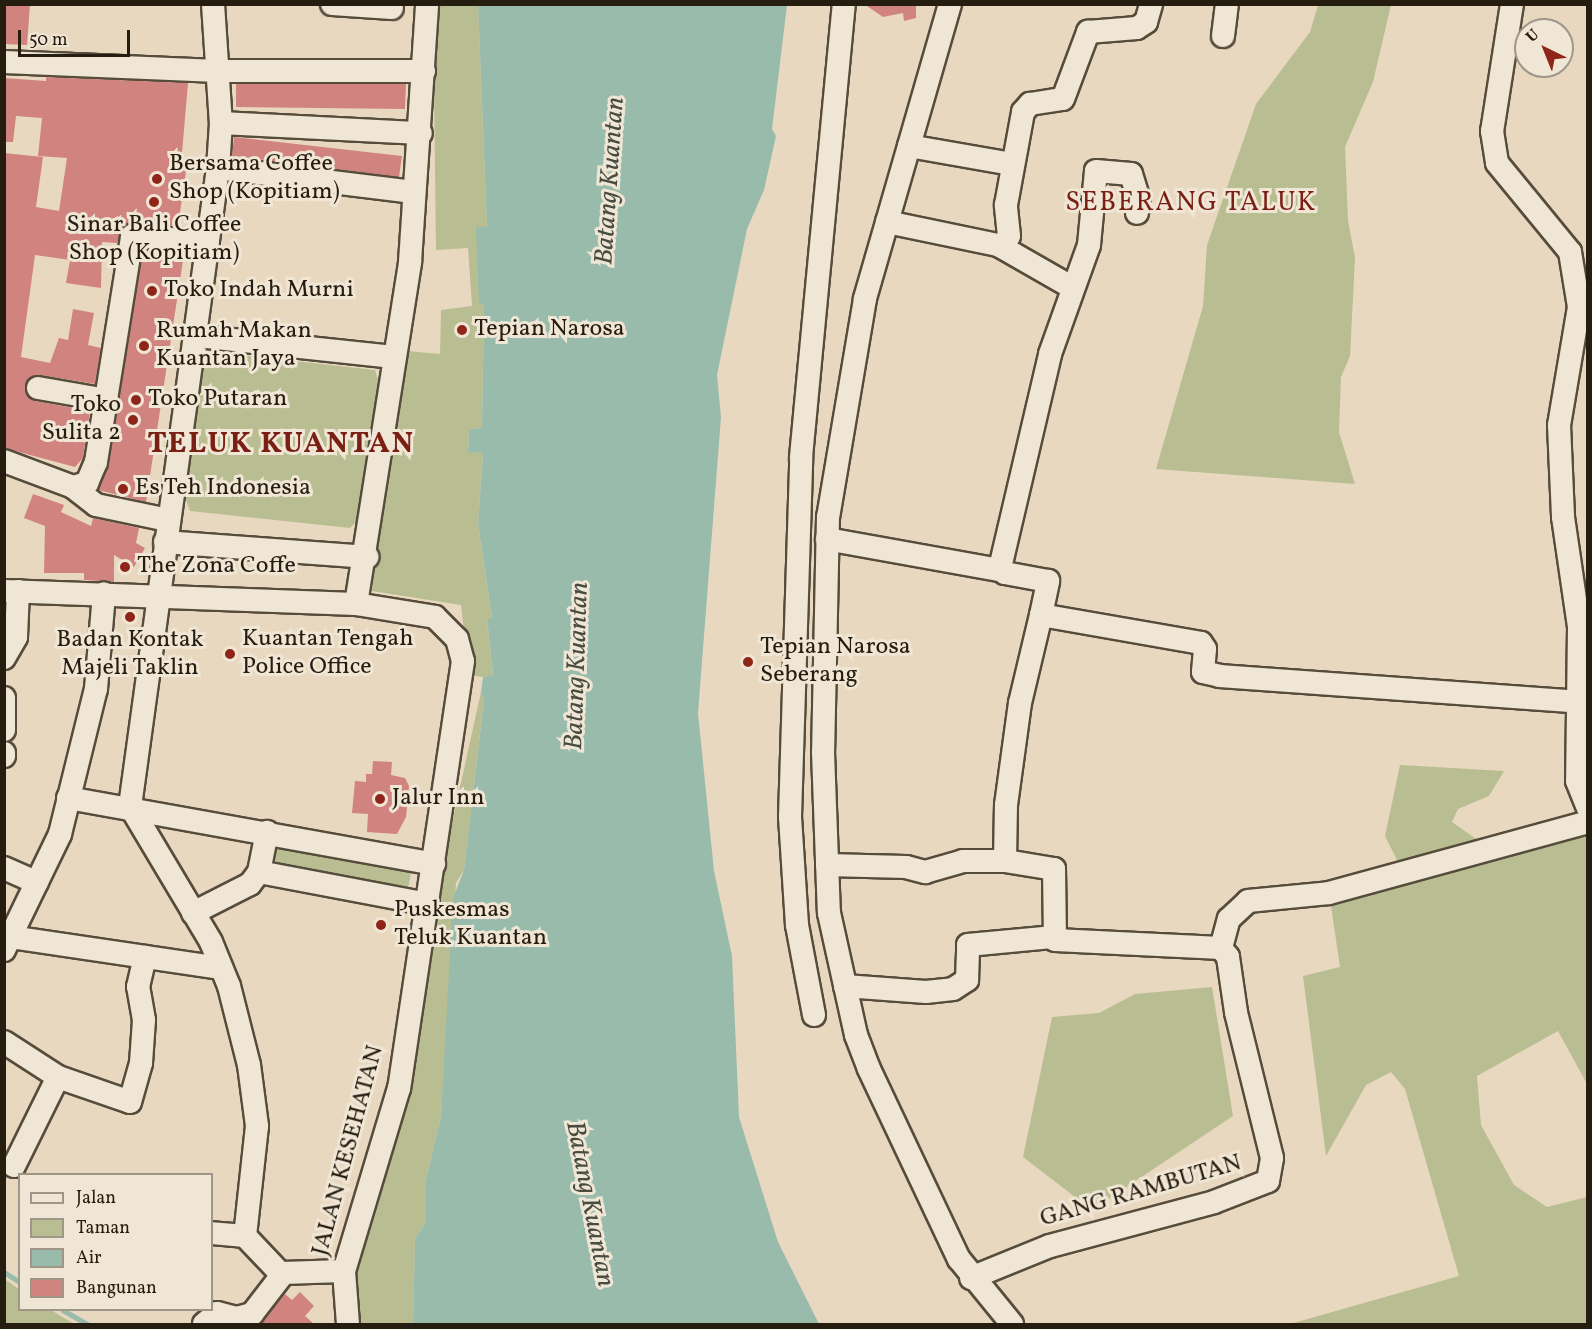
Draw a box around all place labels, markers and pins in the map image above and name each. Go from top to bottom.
place label: Bersama Coffee Shop (Kopitiam) [169,151,340,207]
marker: Bersama Coffee Shop (Kopitiam) [150,172,164,186]
marker: Sinar Bali Coffee Shop (Kopitiam) [147,195,161,209]
place label: Sinar Bali Coffee Shop (Kopitiam) [67,212,241,268]
place label: Toko Indah Murni [164,277,354,305]
marker: Toko Indah Murni [145,284,159,298]
place label: Tepian Narosa [474,316,625,344]
place label: Rumah Makan Kuantan Jaya [156,318,312,374]
marker: Tepian Narosa [455,323,469,337]
marker: Rumah Makan Kuantan Jaya [137,339,151,353]
place label: Toko Putaran [148,386,287,414]
place label: Toko Sulita 2 [42,392,121,448]
marker: Toko Putaran [129,393,143,407]
marker: Toko Sulita 2 [126,413,140,427]
place label: Es Teh Indonesia [135,475,312,503]
marker: Es Teh Indonesia [116,482,130,496]
place label: The Zona Coffe [137,553,296,581]
marker: The Zona Coffe [118,560,132,574]
marker: Badan Kontak Majeli Taklin [123,610,137,624]
place label: Kuantan Tengah Police Office [242,626,414,682]
place label: Badan Kontak Majeli Taklin [56,627,204,683]
place label: Tepian Narosa Seberang [760,634,911,690]
marker: Kuantan Tengah Police Office [223,647,237,661]
marker: Tepian Narosa Seberang [741,655,755,669]
place label: Jalur Inn [392,785,485,813]
marker: Jalur Inn [373,792,387,806]
place label: Puskesmas Teluk Kuantan [394,897,547,953]
marker: Puskesmas Teluk Kuantan [372,916,390,934]

